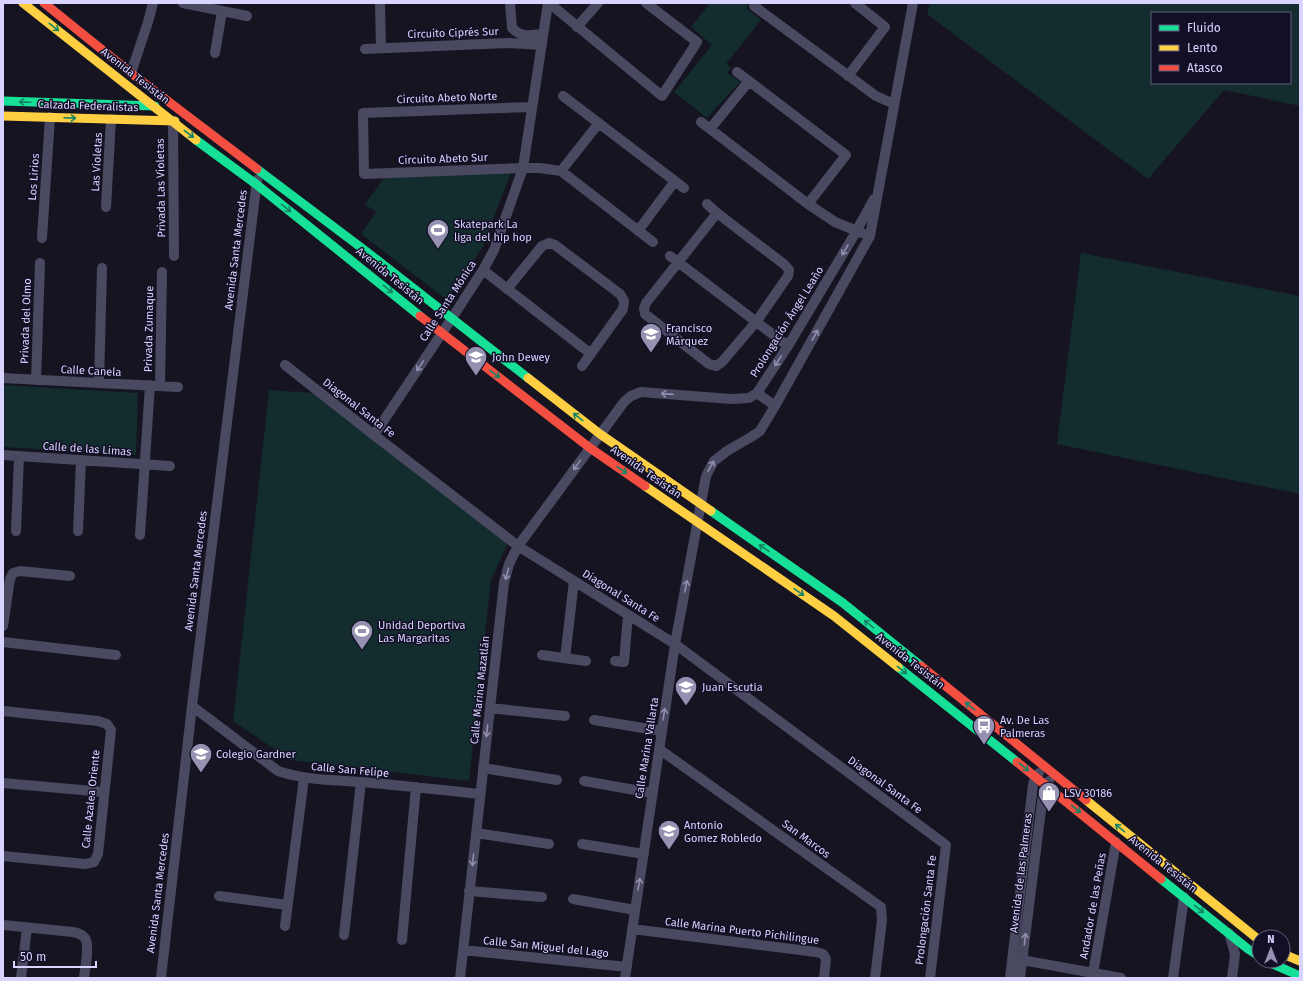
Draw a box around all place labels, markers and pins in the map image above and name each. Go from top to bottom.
sports icon: Skatepark La liga del hip hop [425,217,451,250]
place label: Skatepark La liga del hip hop [454,218,532,244]
school or university icon: Francisco Márquez [638,321,664,354]
place label: Francisco Márquez [666,322,712,348]
school or university icon: John Dewey [463,344,489,377]
place label: John Dewey [492,351,551,364]
sports icon: Unidad Deportiva Las Margaritas [349,618,375,651]
place label: Unidad Deportiva Las Margaritas [378,619,465,645]
school or university icon: Juan Escutia [673,674,699,707]
place label: Juan Escutia [702,681,763,694]
bus stop icon: Av. De Las Palmeras [971,713,997,746]
place label: Av. De Las Palmeras [1000,714,1049,740]
school or university icon: Colegio Gardner [188,741,214,774]
place label: Colegio Gardner [216,748,297,761]
shop icon: LSV 30186 [1036,780,1062,813]
place label: LSV 30186 [1064,787,1112,800]
school or university icon: Antonio Gomez Robledo [656,818,682,851]
place label: Antonio Gomez Robledo [684,819,762,845]

